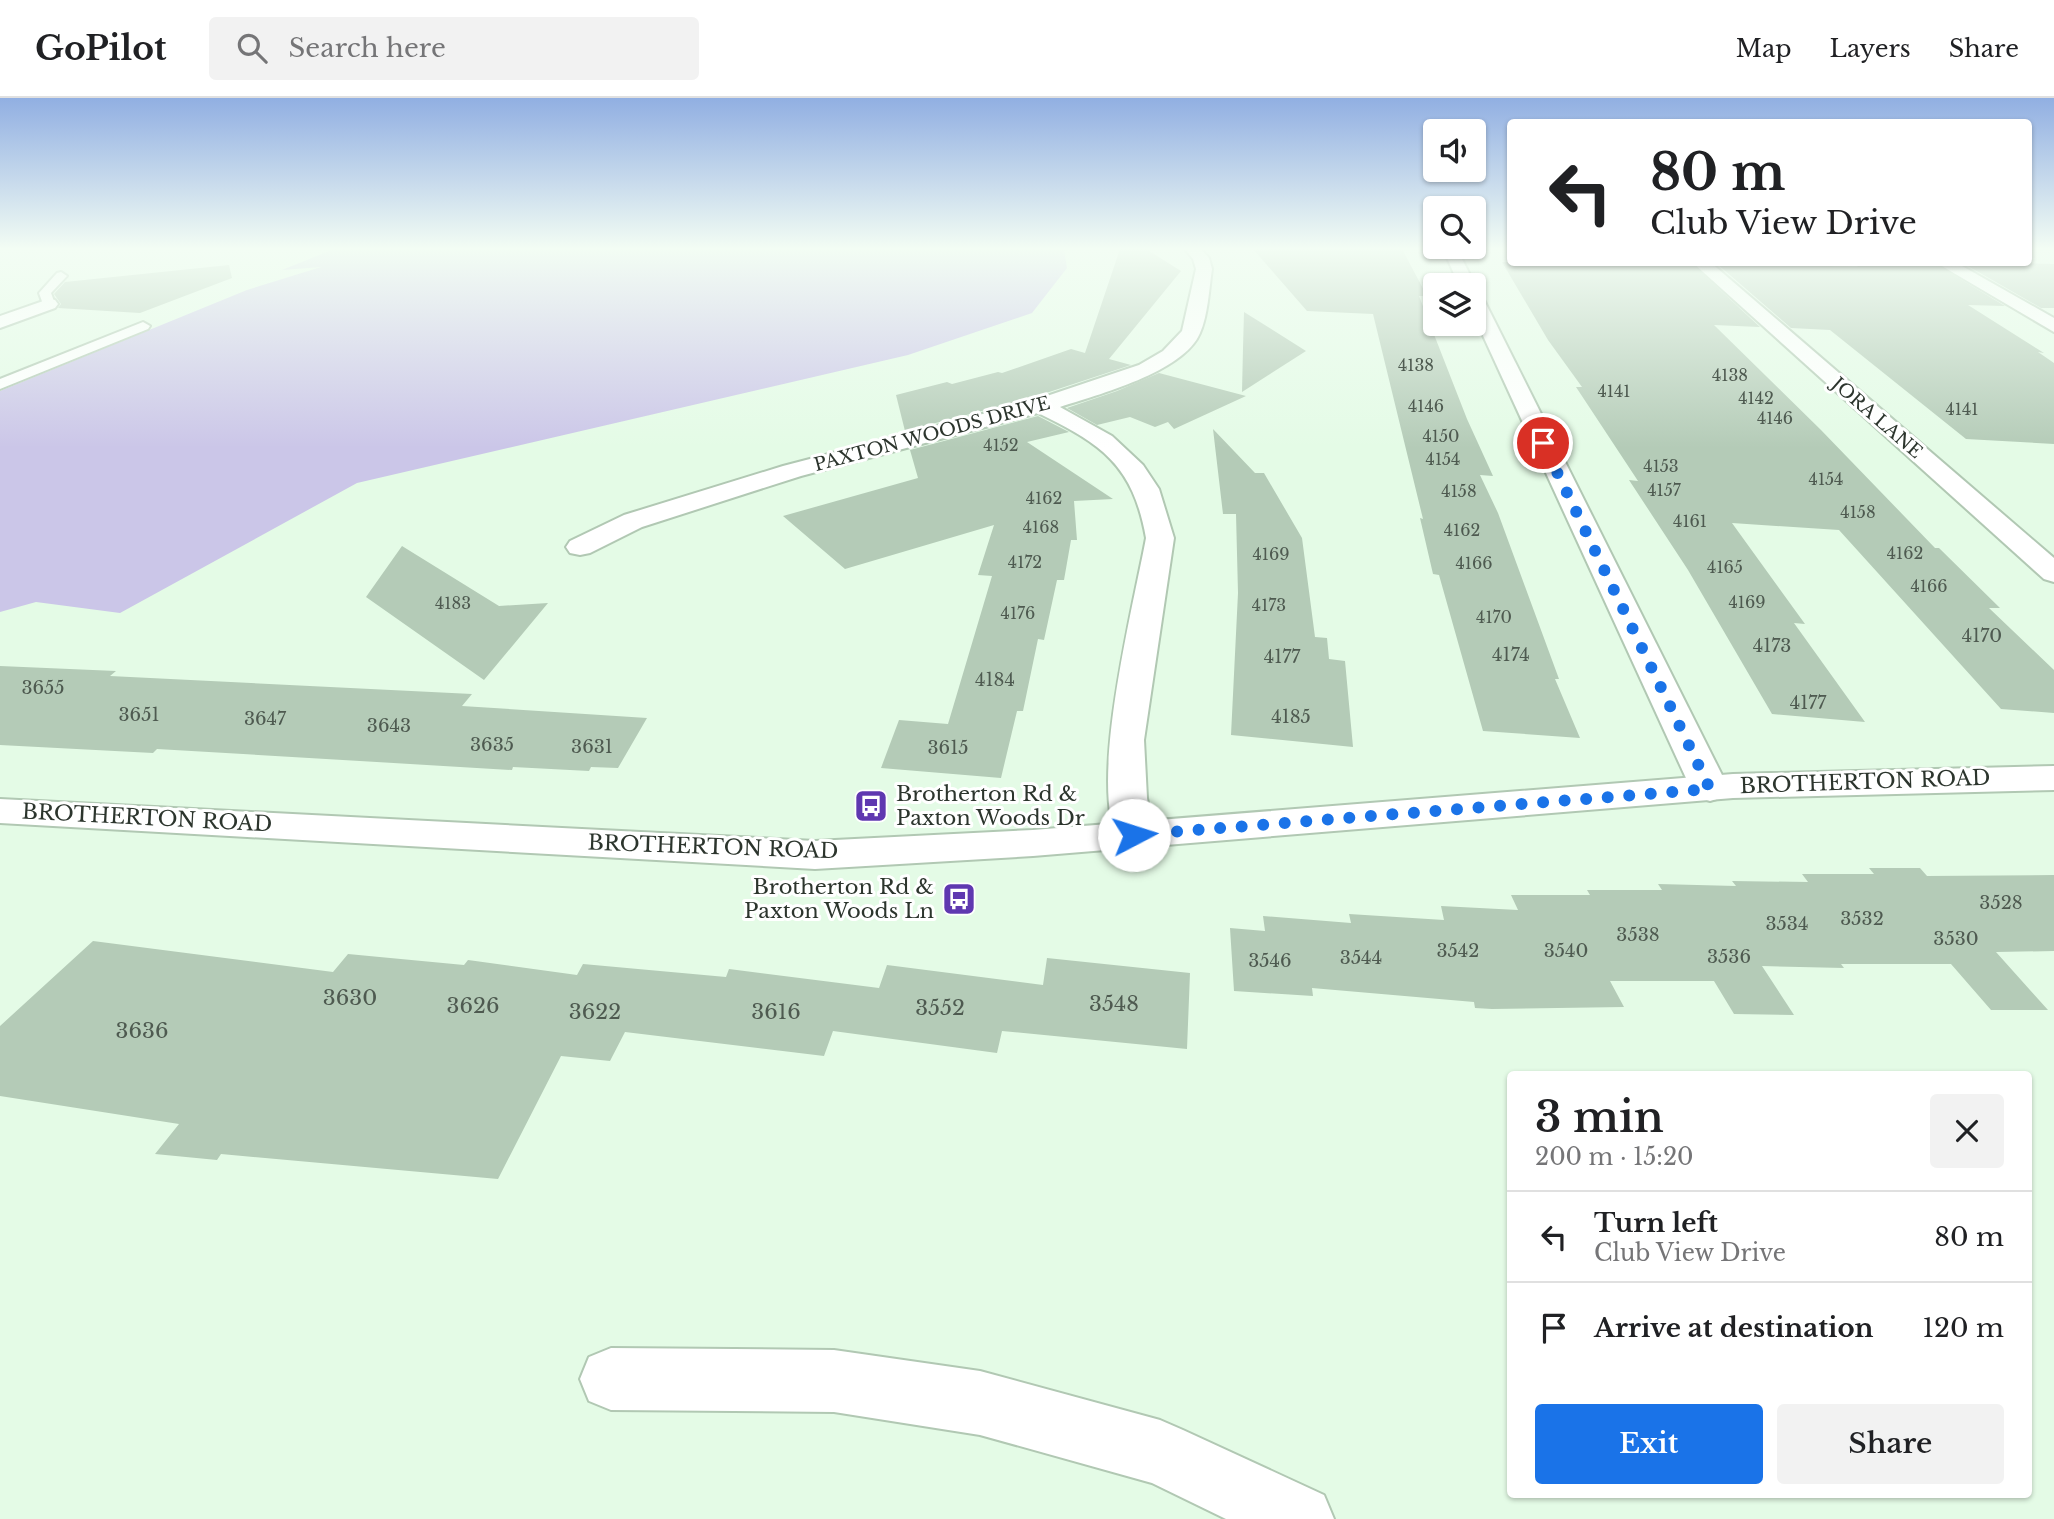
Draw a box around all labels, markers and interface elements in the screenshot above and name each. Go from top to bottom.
search box [209,17,699,80]
text: GoPilot [35,28,167,69]
icon: search [233,29,271,67]
text: Search here [289,32,446,64]
text: Map [1736,34,1792,63]
text: Layers [1830,34,1911,63]
text: Share [1949,34,2019,63]
map controls [1423,119,1486,336]
button: sound [1423,119,1486,182]
text: 80 m [1650,142,1785,203]
icon: left [1535,147,1626,238]
button: search [1423,196,1486,259]
text: Club View Drive [1650,203,1917,243]
button: layers [1423,273,1486,336]
house number: 4138 [1398,355,1434,375]
house number: 4138 [1712,365,1748,385]
street label: JORA LANE [1826,371,1927,463]
house number: 4141 [1598,381,1631,401]
house number: 4142 [1738,388,1774,408]
street label: PAXTON WOODS DRIVE [812,392,1052,476]
house number: 4146 [1408,396,1444,416]
house number: 4141 [1946,399,1979,419]
house number: 4146 [1757,408,1793,428]
pin [1513,413,1573,473]
icon: arrive [1524,424,1562,462]
house number: 4150 [1422,426,1460,446]
house number: 4152 [983,435,1019,455]
house number: 4154 [1426,449,1460,469]
house number: 4153 [1643,456,1679,476]
house number: 4154 [1809,469,1843,489]
house number: 4157 [1647,480,1682,500]
house number: 4158 [1441,481,1477,501]
house number: 4162 [1026,488,1062,508]
house number: 4158 [1840,502,1876,522]
house number: 4161 [1673,511,1707,531]
house number: 4168 [1023,517,1059,537]
house number: 4162 [1444,520,1480,540]
house number: 4162 [1887,543,1923,563]
house number: 4169 [1252,544,1290,564]
house number: 4172 [1008,552,1042,572]
house number: 4166 [1455,553,1493,573]
house number: 4165 [1707,557,1743,577]
house number: 4166 [1910,576,1948,596]
house number: 4169 [1728,592,1766,612]
house number: 4183 [435,593,471,613]
house number: 4173 [1252,595,1286,615]
house number: 4176 [1001,603,1035,623]
house number: 4170 [1476,607,1512,627]
house number: 4170 [1962,625,2002,647]
house number: 4173 [1753,635,1791,657]
house number: 4174 [1492,644,1530,666]
house number: 4177 [1264,646,1301,668]
house number: 4184 [975,669,1015,691]
house number: 3655 [21,677,65,699]
house number: 4177 [1790,692,1827,714]
house number: 3651 [119,704,159,726]
house number: 4185 [1271,706,1311,728]
house number: 3647 [244,708,287,730]
house number: 3643 [367,715,411,737]
house number: 3635 [470,734,514,756]
house number: 3631 [571,736,613,758]
house number: 3615 [928,737,968,759]
street label: BROTHERTON ROAD [1739,765,1991,799]
place label: Brotherton Rd & Paxton Woods Dr [896,781,1085,831]
bus stop icon: Brotherton Rd & Paxton Woods Dr [852,787,890,825]
street label: BROTHERTON ROAD [21,798,273,838]
position arrow [1097,798,1171,872]
street label: BROTHERTON ROAD [587,830,839,864]
place label: Brotherton Rd & Paxton Woods Ln [744,874,934,924]
bus stop icon: Brotherton Rd & Paxton Woods Ln [940,880,978,918]
house number: 3528 [1979,892,2023,914]
house number: 3532 [1840,908,1884,930]
house number: 3534 [1766,913,1808,935]
house number: 3538 [1616,924,1660,946]
house number: 3530 [1933,928,1979,950]
house number: 3542 [1437,940,1479,962]
house number: 3540 [1544,940,1588,962]
house number: 3536 [1707,946,1751,968]
house number: 3544 [1340,947,1382,969]
house number: 3546 [1248,950,1292,972]
house number: 3630 [323,985,377,1011]
house number: 3548 [1089,991,1139,1017]
house number: 3626 [447,993,499,1019]
house number: 3552 [915,995,965,1021]
house number: 3622 [569,999,621,1025]
house number: 3616 [751,999,801,1025]
house number: 3636 [116,1018,168,1044]
text: 3 min [1535,1091,1664,1143]
button: close [1930,1094,2004,1168]
text: 200 m · 15:20 [1535,1143,1694,1171]
text: Turn left [1594,1207,1718,1239]
icon: left [1535,1218,1573,1256]
text: 80 m [1934,1221,2004,1253]
text: Club View Drive [1594,1239,1786,1267]
icon: arrive [1535,1309,1573,1347]
text: Arrive at destination [1594,1312,1874,1344]
text: 120 m [1922,1312,2004,1344]
button: Exit [1535,1404,1763,1484]
button: Share [1777,1404,2004,1484]

